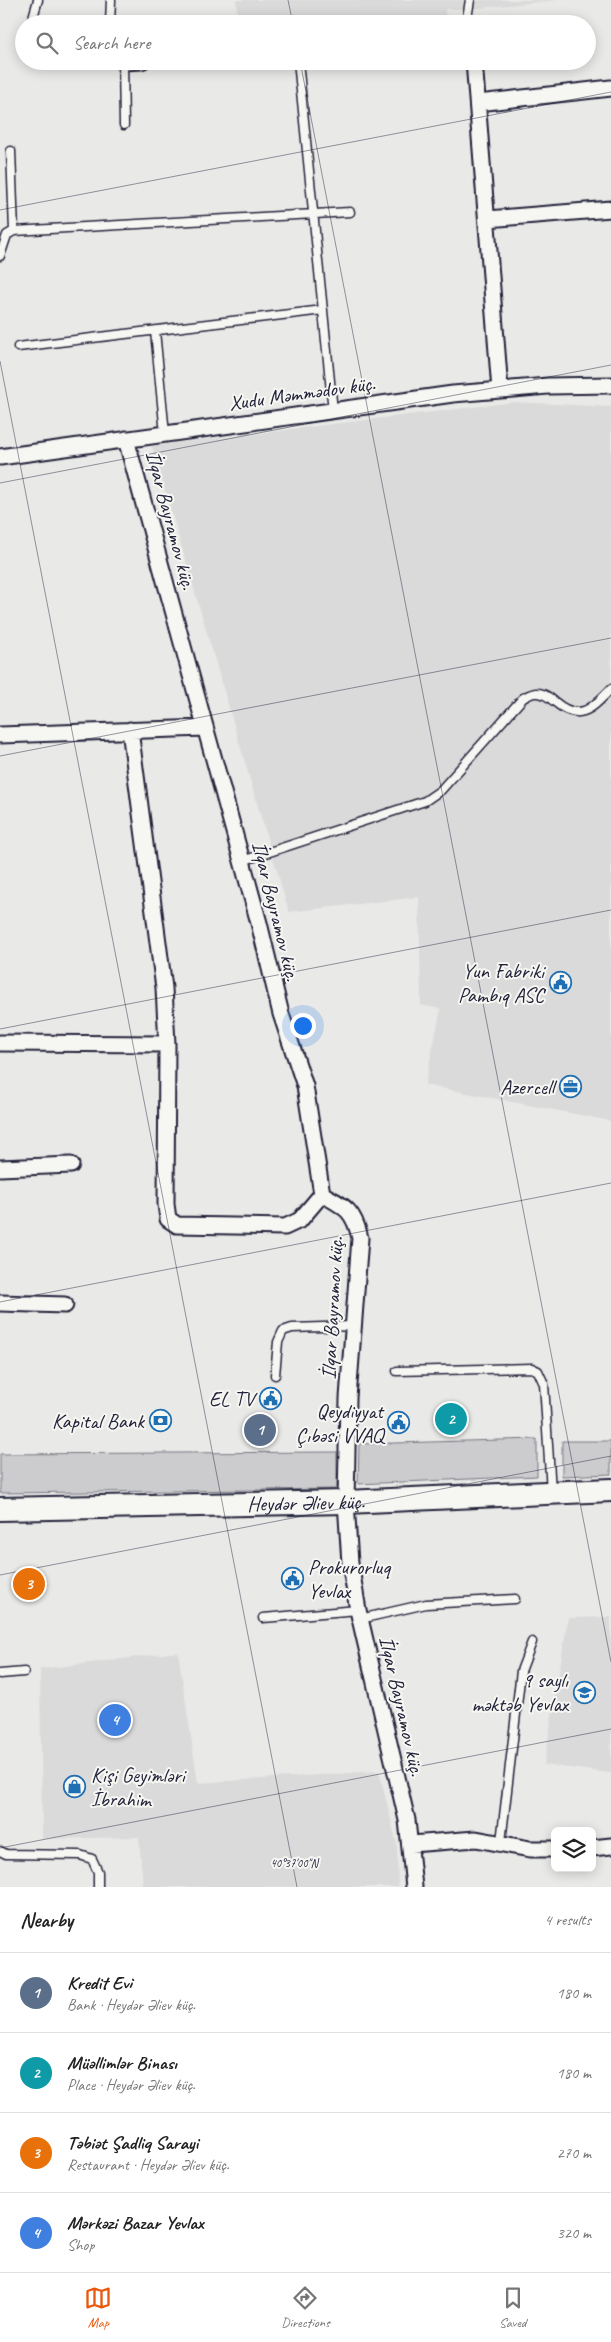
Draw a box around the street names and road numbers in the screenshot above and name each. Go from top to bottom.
street label: Xudu Məmmədov küç. [227,370,378,416]
street label: İlqar Bayramov küç. [140,448,202,593]
street label: İlqar Bayramov küç. [246,839,306,984]
street label: İlqar Bayramov küç. [315,1235,349,1380]
street label: Heydər Əliev küç. [247,1488,366,1517]
street label: İlqar Bayramov küç. [373,1634,431,1779]

